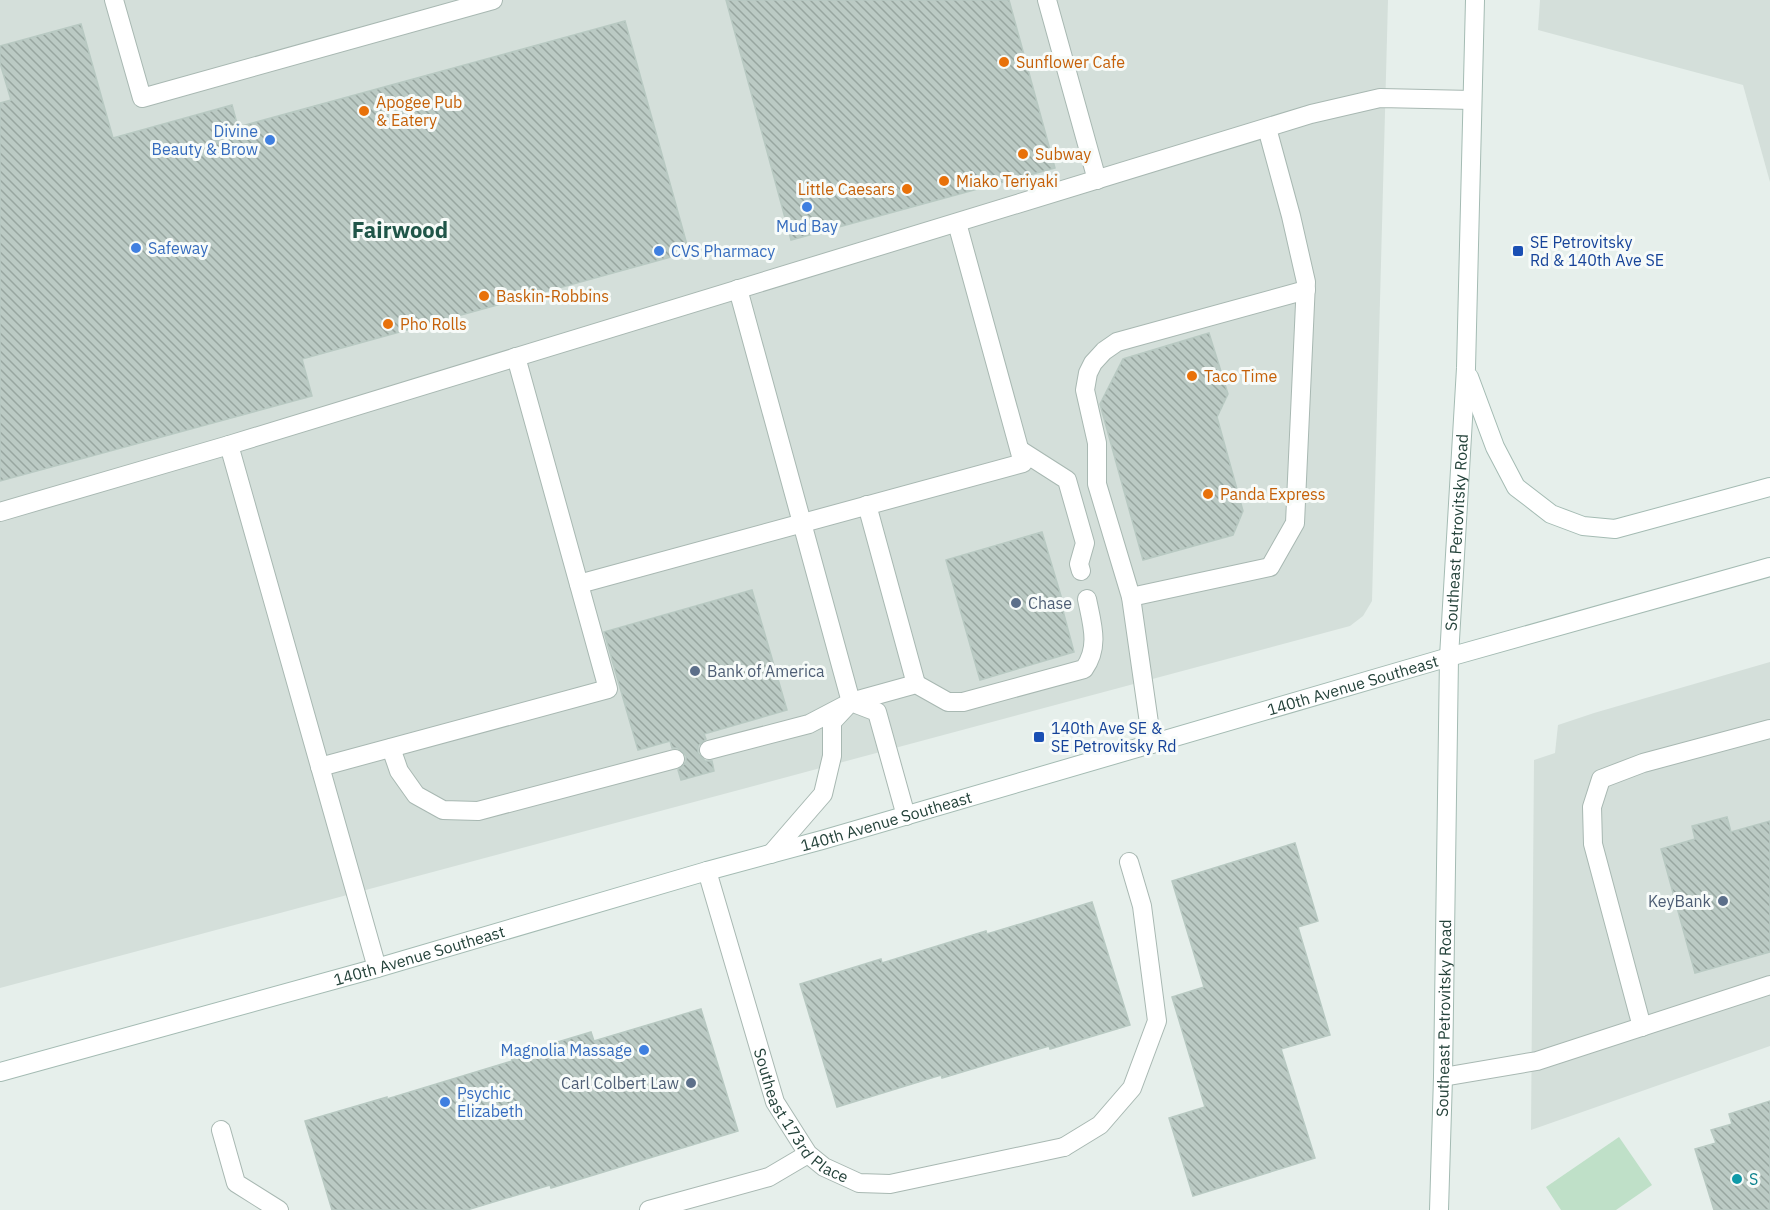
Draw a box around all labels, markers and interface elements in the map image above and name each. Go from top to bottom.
place label: Sunflower Cafe [1016,52,1125,72]
marker: Sunflower Cafe [997,55,1011,69]
place label: Apogee Pub & Eatery [376,92,462,130]
marker: Apogee Pub & Eatery [357,104,371,118]
place label: Divine Beauty & Brow [151,121,258,159]
marker: Divine Beauty & Brow [263,133,277,147]
place label: Subway [1035,144,1091,164]
marker: Subway [1016,147,1030,161]
place label: Miako Teriyaki [956,171,1058,191]
marker: Miako Teriyaki [937,174,951,188]
place label: Little Caesars [798,179,895,199]
marker: Little Caesars [900,182,914,196]
marker: Mud Bay [800,200,814,214]
district label: Fairwood [352,215,448,244]
place label: Mud Bay [776,216,838,236]
place label: SE Petrovitsky Rd & 140th Ave SE [1530,232,1664,270]
place label: Safeway [148,238,208,258]
marker: Safeway [129,241,143,255]
place label: CVS Pharmacy [671,241,775,261]
marker: CVS Pharmacy [652,244,666,258]
marker: SE Petrovitsky Rd & 140th Ave SE [1511,244,1525,258]
place label: Baskin-Robbins [496,286,609,306]
marker: Baskin-Robbins [477,289,491,303]
place label: Pho Rolls [400,314,467,334]
marker: Pho Rolls [381,317,395,331]
place label: Taco Time [1204,366,1277,386]
marker: Taco Time [1185,369,1199,383]
street label: Southeast Petrovitsky Road [1441,433,1472,631]
place label: Panda Express [1220,484,1326,504]
marker: Panda Express [1201,487,1215,501]
place label: Chase [1028,593,1072,613]
marker: Chase [1009,596,1023,610]
street label: 140th Avenue Southeast [1265,651,1441,720]
place label: Bank of America [707,661,825,681]
marker: Bank of America [688,664,702,678]
place label: 140th Ave SE & SE Petrovitsky Rd [1051,718,1177,756]
marker: 140th Ave SE & SE Petrovitsky Rd [1032,730,1046,744]
street label: 140th Avenue Southeast [798,787,974,855]
place label: KeyBank [1648,891,1712,911]
marker: KeyBank [1716,894,1730,908]
street label: Southeast Petrovitsky Road [1432,919,1455,1117]
street label: 140th Avenue Southeast [331,921,507,990]
place label: Magnolia Massage [501,1040,632,1060]
marker: Magnolia Massage [637,1043,651,1057]
street label: Southeast 173rd Place [750,1046,852,1187]
place label: Carl Colbert Law [561,1073,679,1093]
marker: Carl Colbert Law [684,1076,698,1090]
place label: Psychic Elizabeth [457,1083,523,1121]
marker: Psychic Elizabeth [438,1095,452,1109]
place label: S [1749,1169,1758,1189]
marker: S [1730,1172,1744,1186]

